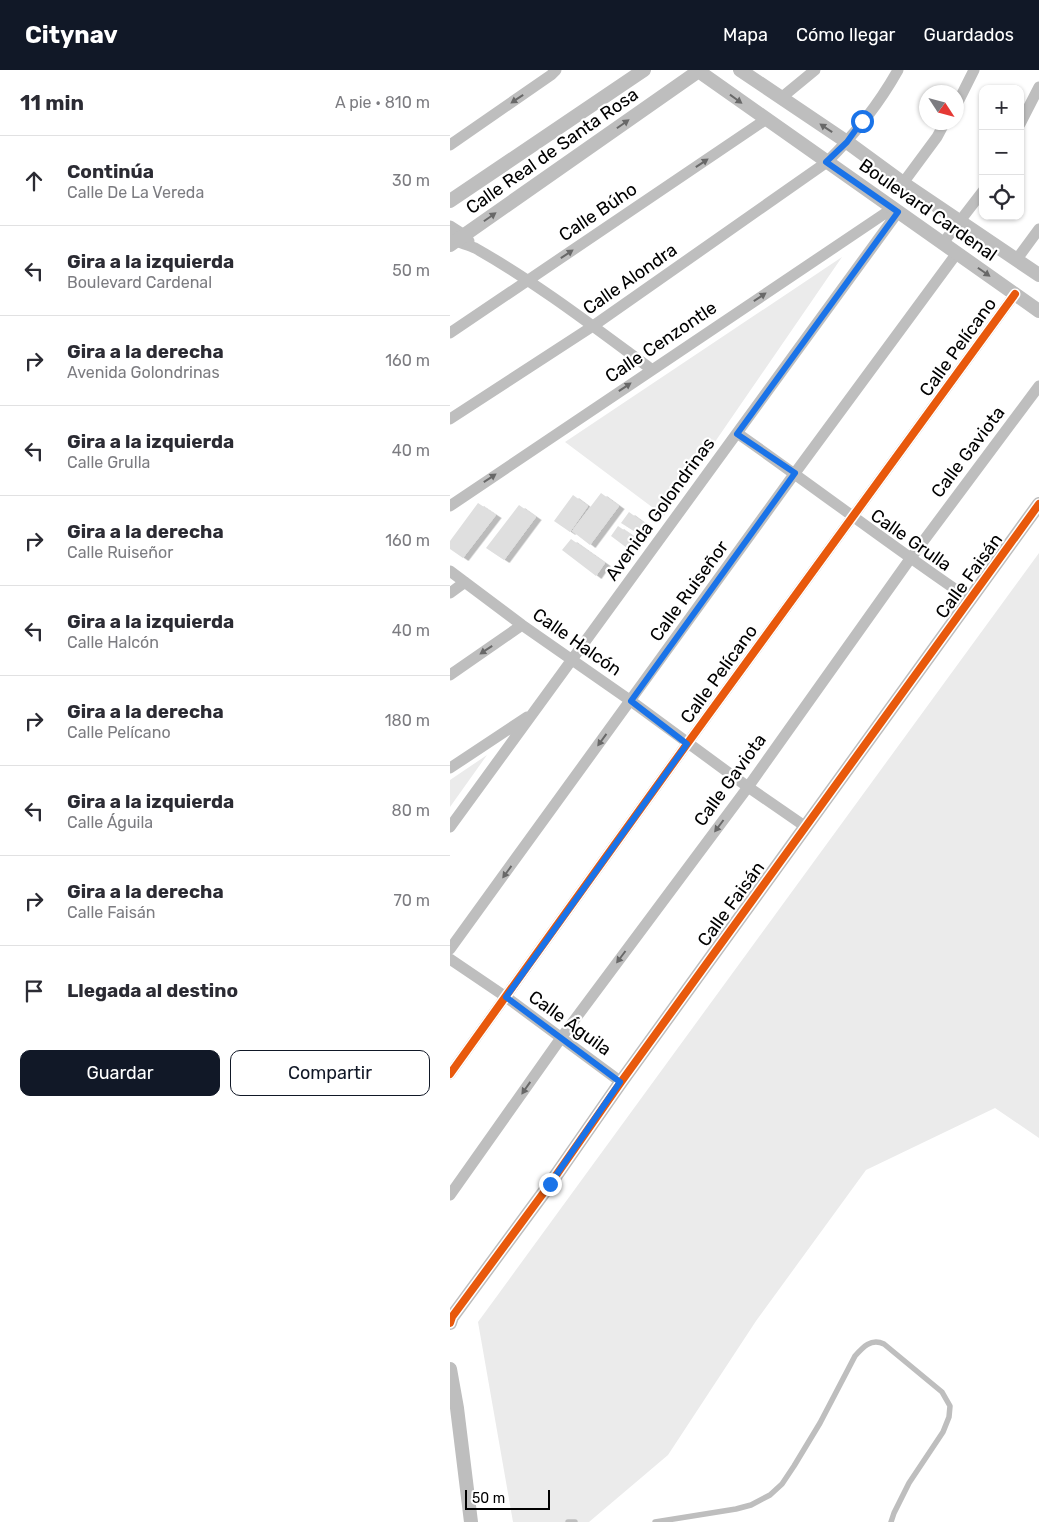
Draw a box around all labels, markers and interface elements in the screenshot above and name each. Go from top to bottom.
text: Citynav [25,21,118,49]
text: Mapa [723,24,768,46]
text: Cómo llegar [796,24,895,46]
text: Guardados [923,24,1014,46]
street label: Calle Real de Santa Rosa [462,83,642,219]
north arrow [919,85,964,130]
map controls [979,85,1024,220]
button: + [979,85,1024,130]
text: 11 min [20,90,84,115]
text: A pie · 810 m [335,93,430,112]
one-way arrow [730,93,743,103]
one-way arrow [510,94,524,104]
route start [851,110,874,133]
one-way arrow [616,119,630,129]
one-way arrow [819,123,833,133]
button: − [979,130,1024,175]
street label: Boulevard Cardenal [855,154,1001,266]
one-way arrow [695,158,709,167]
text: Continúa [67,160,154,183]
icon: ahead [20,167,48,195]
text: 30 m [392,171,430,190]
button: locate [979,175,1024,220]
street label: Calle Búho [555,178,641,246]
text: Calle De La Vereda [67,183,204,202]
one-way arrow [483,212,497,222]
street label: Calle Alondra [579,239,681,319]
one-way arrow [561,249,574,259]
text: Gira a la izquierda [67,250,234,273]
icon: left [20,257,48,285]
text: 50 m [392,261,430,280]
one-way arrow [977,267,991,277]
text: Boulevard Cardenal [67,273,212,292]
one-way arrow [753,292,767,301]
street label: Calle Pelícano [915,293,1001,401]
street label: Calle Cenzontle [601,297,721,387]
text: Gira a la derecha [67,340,224,363]
icon: right [20,347,48,375]
text: 160 m [385,351,430,370]
text: Avenida Golondrinas [67,363,220,382]
one-way arrow [618,382,632,392]
street label: Calle Gaviota [926,402,1010,502]
text: Gira a la izquierda [67,430,234,453]
street label: Avenida Golondrinas [601,433,719,585]
icon: left [20,437,48,465]
text: 40 m [392,441,430,460]
text: Calle Grulla [67,453,150,472]
one-way arrow [484,474,497,483]
street label: Calle Grulla [866,504,956,576]
text: Gira a la derecha [67,520,224,543]
icon: right [20,527,48,555]
street label: Calle Faisán [931,529,1007,623]
text: 160 m [385,531,430,550]
street label: Calle Ruiseñor [645,536,733,646]
text: Calle Ruiseñor [67,543,173,562]
street label: Calle Halcón [528,603,626,681]
text: Gira a la izquierda [67,610,234,633]
icon: left [20,617,48,645]
street label: Calle Pelícano [676,620,762,728]
text: 40 m [392,621,430,640]
text: Calle Halcón [67,633,159,652]
one-way arrow [479,645,493,655]
text: Gira a la derecha [67,700,224,723]
icon: right [20,707,48,735]
text: 180 m [385,711,430,730]
text: Calle Pelícano [67,723,171,742]
street label: Calle Gaviota [689,730,771,830]
one-way arrow [597,733,607,747]
text: Gira a la izquierda [67,790,234,813]
icon: left [20,797,48,825]
text: 80 m [392,801,430,820]
text: Calle Águila [67,813,153,832]
one-way arrow [714,820,724,833]
street label: Calle Faisán [693,857,769,951]
one-way arrow [501,865,512,878]
text: Gira a la derecha [67,880,224,903]
icon: right [20,887,48,915]
text: 70 m [393,891,430,910]
text: Calle Faisán [67,903,155,922]
one-way arrow [616,950,627,963]
icon: arrive [20,977,48,1005]
text: Llegada al destino [67,979,238,1002]
street label: Calle Águila [524,986,616,1060]
button: Guardar [20,1050,220,1096]
button: Compartir [230,1050,430,1096]
one-way arrow [521,1081,531,1095]
route end [539,1173,562,1196]
scale bar [465,1487,550,1510]
text: 50 m [472,1490,505,1507]

